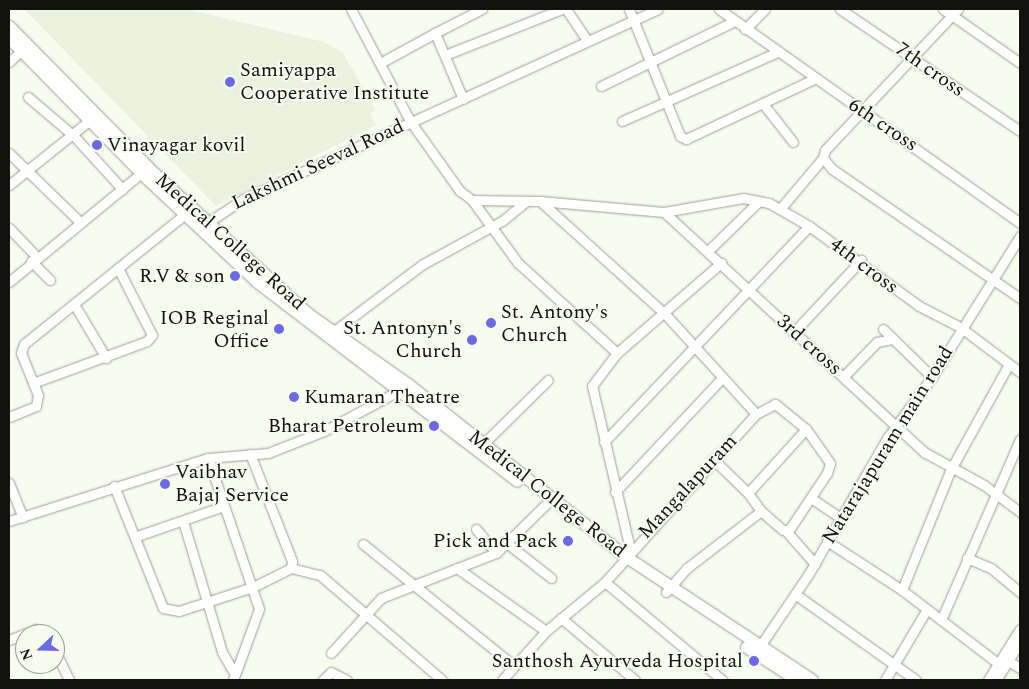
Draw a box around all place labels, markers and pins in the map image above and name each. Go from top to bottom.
place label: Samiyappa Cooperative Institute [240,58,429,105]
marker: Samiyappa Cooperative Institute [224,76,236,88]
place label: Vinayagar kovil [107,133,245,157]
marker: Vinayagar kovil [91,139,103,151]
place label: R.V & son [139,264,225,288]
marker: R.V & son [229,270,241,282]
place label: St. Antony's Church [501,300,608,347]
place label: IOB Reginal Office [160,306,269,353]
place label: St. Antonyn's Church [343,316,462,363]
marker: St. Antony's Church [485,317,497,329]
marker: IOB Reginal Office [273,323,285,335]
marker: St. Antonyn's Church [466,334,478,346]
place label: Kumaran Theatre [304,385,460,409]
marker: Kumaran Theatre [288,391,300,403]
place label: Bharat Petroleum [268,414,424,438]
marker: Bharat Petroleum [428,420,440,432]
place label: Vaibhav Bajaj Service [175,460,289,507]
marker: Vaibhav Bajaj Service [159,478,171,490]
place label: Pick and Pack [433,529,558,553]
marker: Pick and Pack [562,535,574,547]
place label: Santhosh Ayurveda Hospital [492,649,743,673]
marker: Santhosh Ayurveda Hospital [747,654,761,668]

